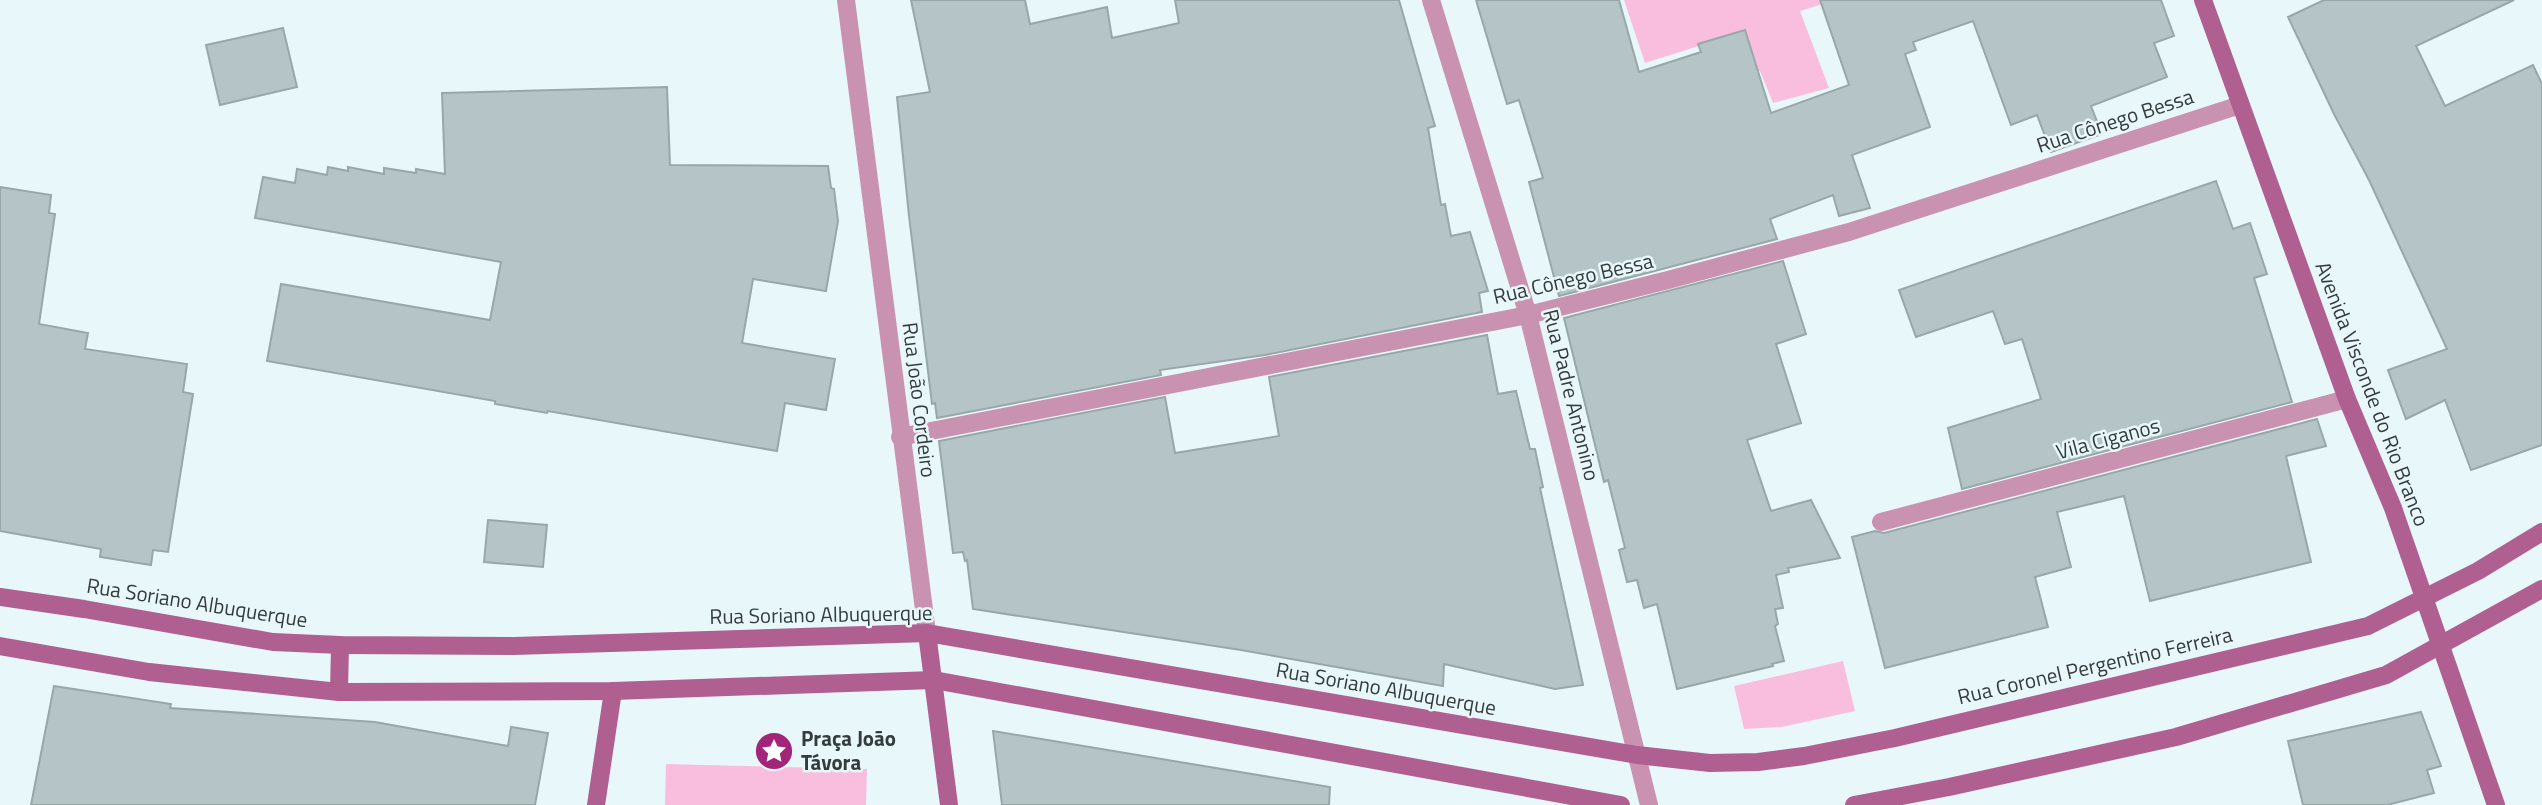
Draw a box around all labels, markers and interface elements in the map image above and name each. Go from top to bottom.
street label: Rua Cônego Bessa [2032,79,2198,161]
street label: Rua Cônego Bessa [1490,244,1656,312]
street label: Avenida Visconde do Rio Branco [2308,257,2438,531]
street label: Rua Padre Antonino [1535,306,1609,484]
street label: Rua João Cordeiro [895,320,945,479]
street label: Vila Ciganos [2052,409,2163,467]
street label: Rua Soriano Albuquerque [84,569,310,635]
street label: Rua Soriano Albuquerque [709,596,933,632]
street label: Rua Coronel Pergentino Ferreira [1954,618,2236,712]
street label: Rua Soriano Albuquerque [1274,653,1499,723]
place label: Praça João Távora [801,722,896,778]
place icon: Praça João Távora [753,730,795,772]

